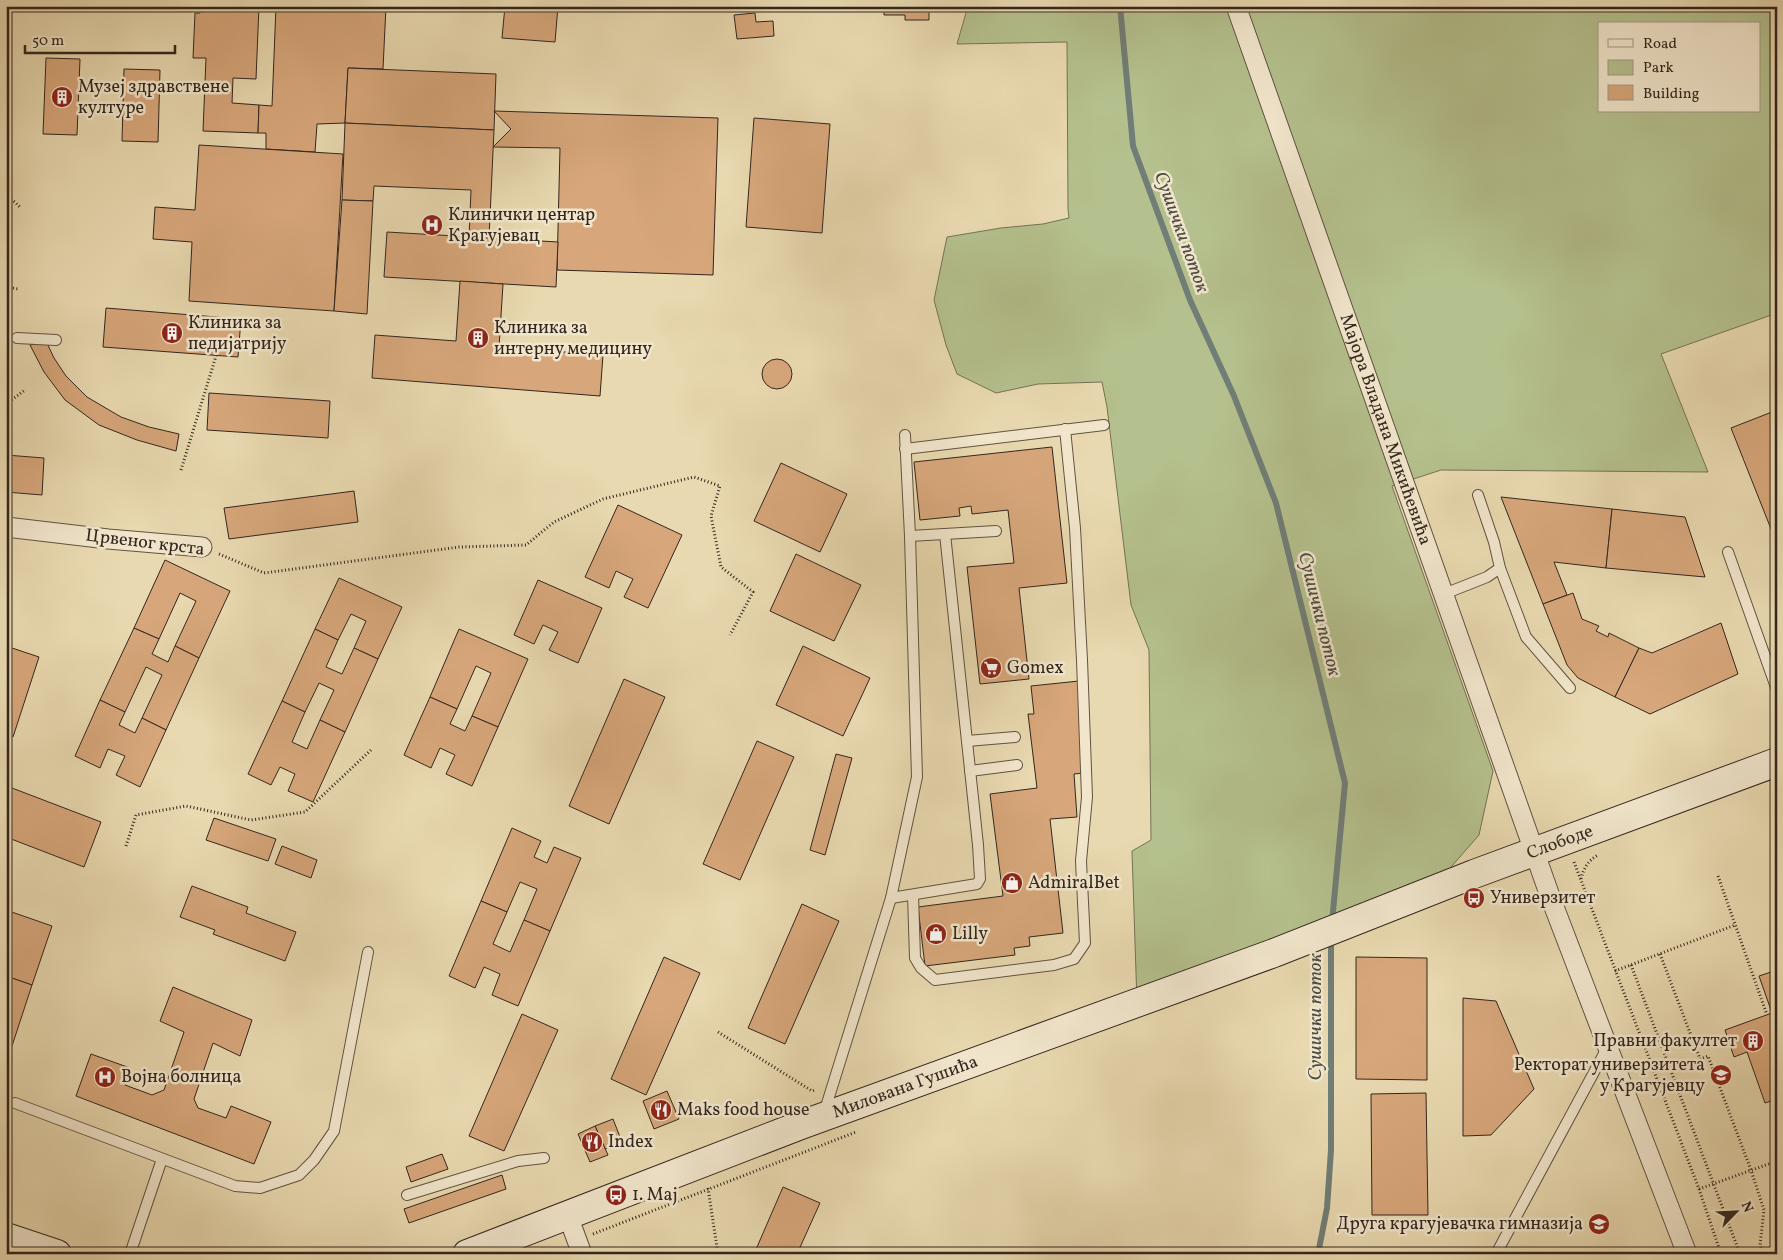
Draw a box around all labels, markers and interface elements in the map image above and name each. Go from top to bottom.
scale bar [25,22,175,54]
legend [1598,22,1760,112]
text: 50 m [32,31,64,52]
text: Road [1643,34,1677,55]
text: Park [1643,58,1674,79]
place label: Музеј здравствене културе [78,75,229,121]
text: Building [1643,84,1700,105]
building icon: Музеј здравствене културе [50,85,74,109]
water label: Сушички поток [1147,168,1215,297]
place label: Клинички центар Крагујевац [448,203,595,249]
hospital icon: Клинички центар Крагујевац [420,213,444,237]
street label: Мајора Владана Микићевића [1333,310,1438,548]
place label: Клиника за педијатрију [188,311,287,357]
place label: Клиника за интерну медицину [494,316,652,362]
building icon: Клиника за педијатрију [160,321,184,345]
building icon: Клиника за интерну медицину [466,326,490,350]
street label: Црвеног крста [84,523,206,563]
water label: Сушички поток [1291,549,1347,680]
supermarket icon: Gomex [979,656,1003,680]
place label: Gomex [1007,656,1064,681]
street label: Слободе [1523,819,1597,866]
shop icon: AdmiralBet [1000,871,1024,895]
place label: AdmiralBet [1028,871,1120,896]
bus stop icon: Универзитет [1462,886,1486,910]
place label: Универзитет [1490,886,1595,911]
shop icon: Lilly [924,922,948,946]
place label: Lilly [952,922,988,947]
water label: Сушички поток [1303,953,1329,1080]
place label: Правни факултет [1593,1029,1737,1054]
building icon: Правни факултет [1741,1029,1765,1053]
street label: Милована Гушића [829,1049,982,1125]
place label: Ректорат универзитета у Крагујевцу [1514,1053,1705,1099]
school or university icon: Ректорат универзитета у Крагујевцу [1709,1063,1733,1087]
hospital icon: Војна болница [93,1065,117,1089]
place label: Војна болница [121,1065,241,1090]
restaurant icon: Maks food house [649,1098,673,1122]
place label: Maks food house [677,1098,810,1123]
restaurant icon: Index [580,1130,604,1154]
place label: Index [608,1130,653,1155]
bus stop icon: 1. Мај [604,1183,628,1207]
place label: 1. Мај [632,1183,678,1208]
north arrow [1710,1188,1760,1238]
text: N [1736,1199,1757,1216]
place label: Друга крагујевачка гимназија [1336,1212,1583,1237]
school or university icon: Друга крагујевачка гимназија [1587,1212,1611,1236]

